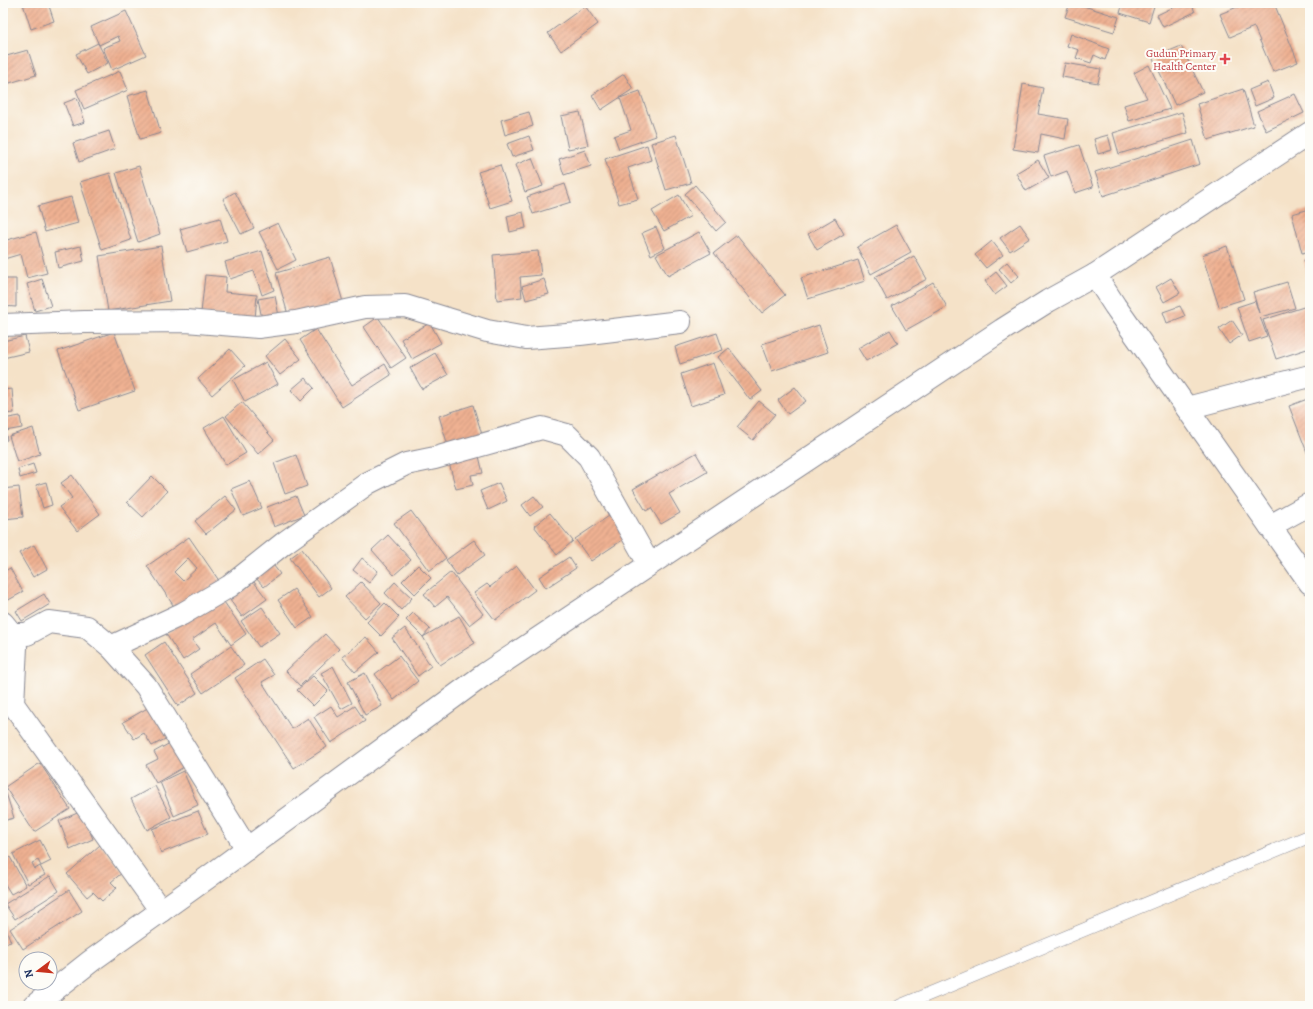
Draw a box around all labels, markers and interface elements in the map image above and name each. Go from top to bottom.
place label: Gudun Primary Health Center [1146,46,1216,74]
marker: Gudun Primary Health Center [1219,53,1231,65]
north arrow [18,951,58,991]
text: N [21,968,37,980]

